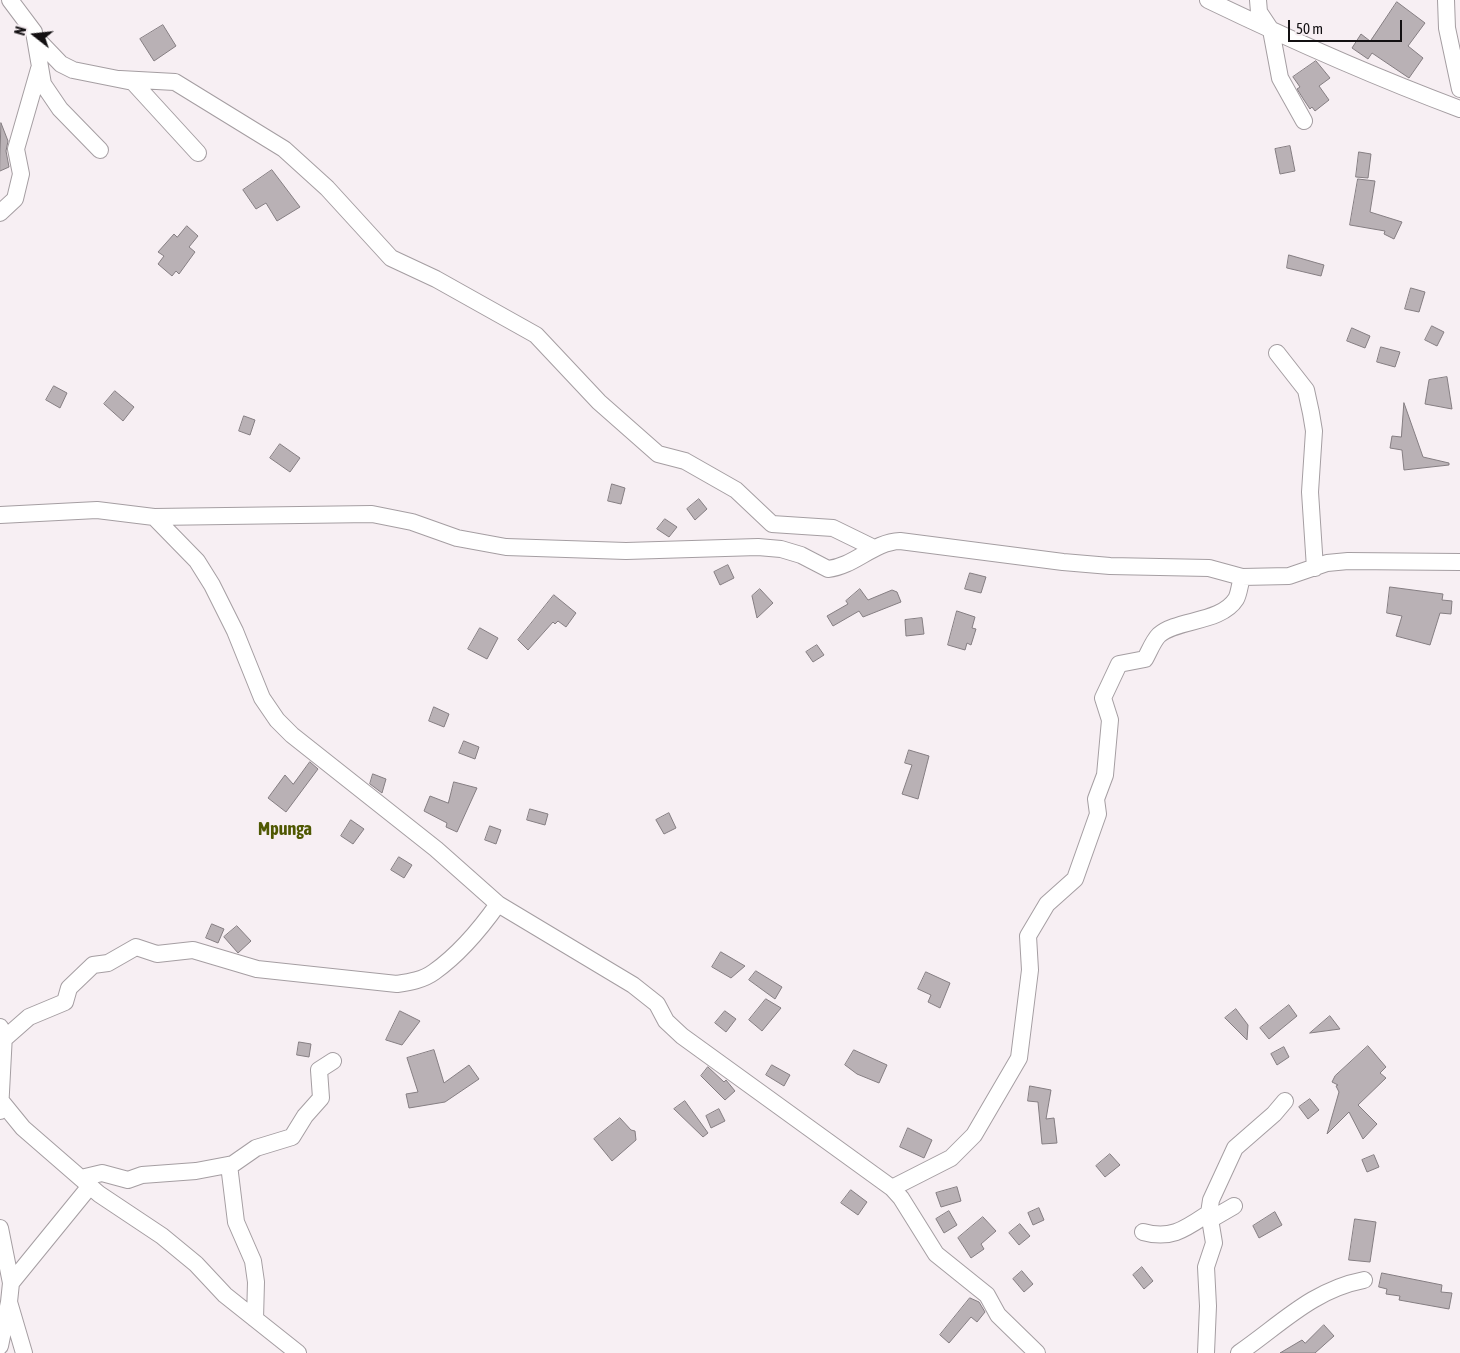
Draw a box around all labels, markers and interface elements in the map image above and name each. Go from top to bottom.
north arrow [10,10,60,60]
scale bar [1290,10,1404,42]
text: 50 m [1296,20,1323,37]
text: N [12,25,29,37]
district label: Mpunga [258,818,312,840]

